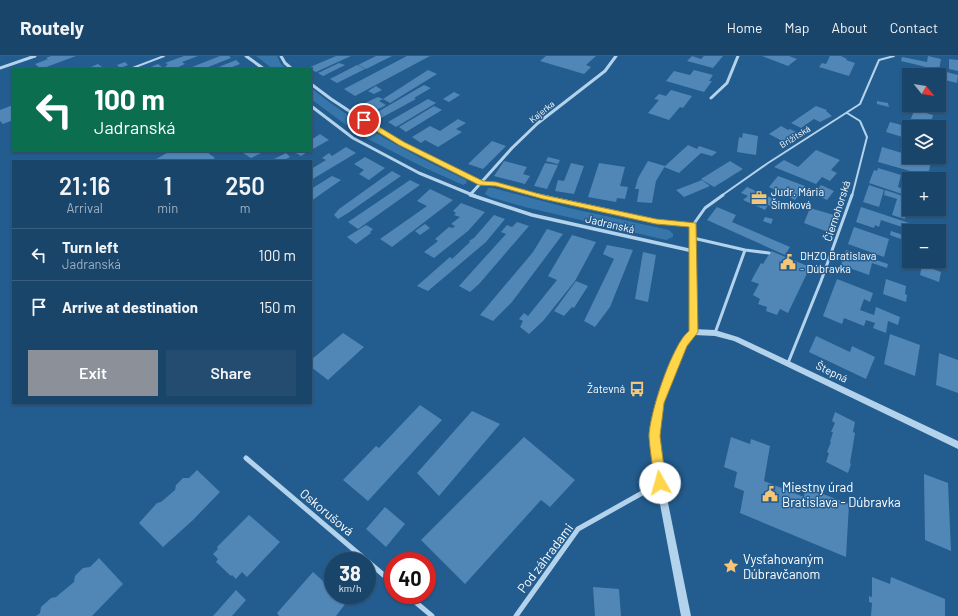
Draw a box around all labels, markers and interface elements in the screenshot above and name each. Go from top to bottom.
text: Routely [20,16,84,39]
text: Home [727,19,763,36]
text: Map [785,19,809,36]
text: About [831,19,868,36]
text: Contact [890,19,938,36]
north arrow [902,68,946,112]
map controls [902,68,946,268]
text: 100 m [94,82,165,116]
icon: left [28,84,80,136]
street label: Kajerka [527,98,557,125]
pin [347,103,381,137]
icon: arrive [353,109,375,131]
text: Jadranská [94,116,176,138]
button: layers [902,120,946,164]
street label: Brižitská [777,123,812,150]
text: 21:16 [59,171,110,200]
text: 1 [164,171,172,200]
text: 250 [225,171,265,200]
button: + [902,172,946,216]
street label: Čiernohorská [821,179,852,243]
place label: Judr. Mária Šimková [771,185,824,211]
office icon: Judr. Mária Šimková [750,189,768,207]
text: Arrival [66,200,103,216]
text: min [157,200,178,216]
text: m [240,200,251,216]
street label: Jadranská [584,212,636,235]
button: − [902,224,946,268]
text: Turn left [62,238,118,256]
icon: left [28,244,50,266]
text: 100 m [258,246,296,264]
place label: DHZO Bratislava - Dúbravka [800,249,876,275]
public building icon: DHZO Bratislava - Dúbravka [779,253,797,271]
text: Jadranská [62,256,121,272]
icon: arrive [28,296,50,318]
text: Arrive at destination [62,298,198,316]
text: 150 m [259,298,296,316]
button: Exit [28,350,158,396]
button: Share [166,350,296,396]
street label: Štepná [814,358,850,385]
bus stop icon: Žatevná [628,380,646,398]
place label: Žatevná [587,382,625,395]
position arrow [639,462,681,504]
place label: Miestny úrad Bratislava - Dúbravka [782,479,901,510]
street label: Oskorušová [297,485,357,539]
public building icon: Miestny úrad Bratislava - Dúbravka [761,485,779,503]
street label: Pod záhradami [514,520,576,596]
place label: Vysťahovaným Dúbravčanom [743,551,824,582]
speed limit sign: 40 [384,552,436,604]
place icon: Vysťahovaným Dúbravčanom [722,557,740,575]
text: 38 [339,561,361,585]
text: km/h [339,582,361,594]

